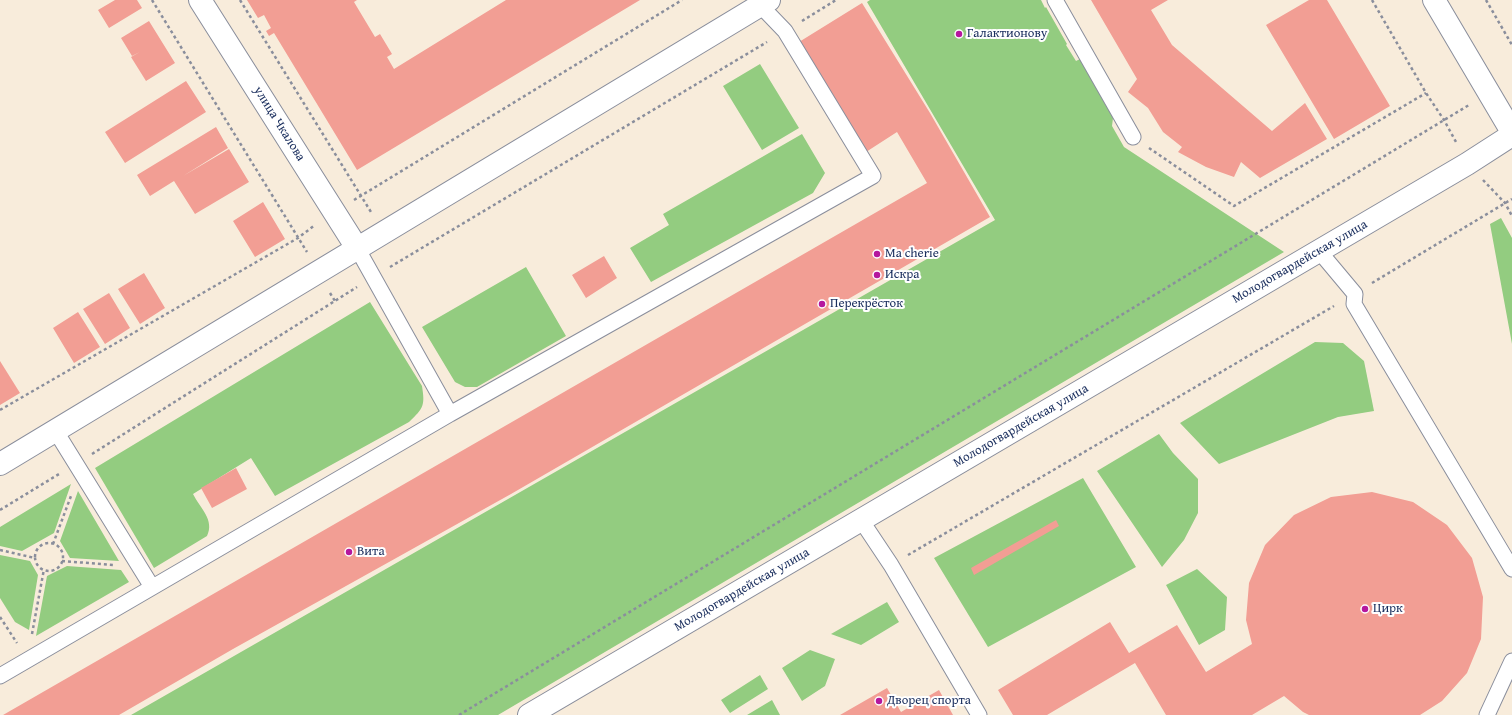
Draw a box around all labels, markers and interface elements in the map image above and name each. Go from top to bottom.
place label: Галактионову [967,26,1047,42]
marker: Галактионову [954,29,964,39]
street label: улица Чкалова [250,84,308,164]
street label: Молодогвардейская улица [1230,217,1370,307]
place label: Ma cherie [885,246,939,262]
marker: Ma cherie [872,249,882,259]
place label: Искра [885,267,920,283]
marker: Искра [872,270,882,280]
place label: Перекрёсток [830,296,903,312]
marker: Перекрёсток [817,299,827,309]
street label: Молодогвардейская улица [951,381,1091,471]
place label: Вита [357,544,385,560]
street label: Молодогвардейская улица [672,545,812,635]
marker: Вита [344,547,354,557]
place label: Цирк [1373,601,1403,617]
marker: Цирк [1360,604,1370,614]
place label: Дворец спорта [887,693,971,709]
marker: Дворец спорта [874,696,884,706]

